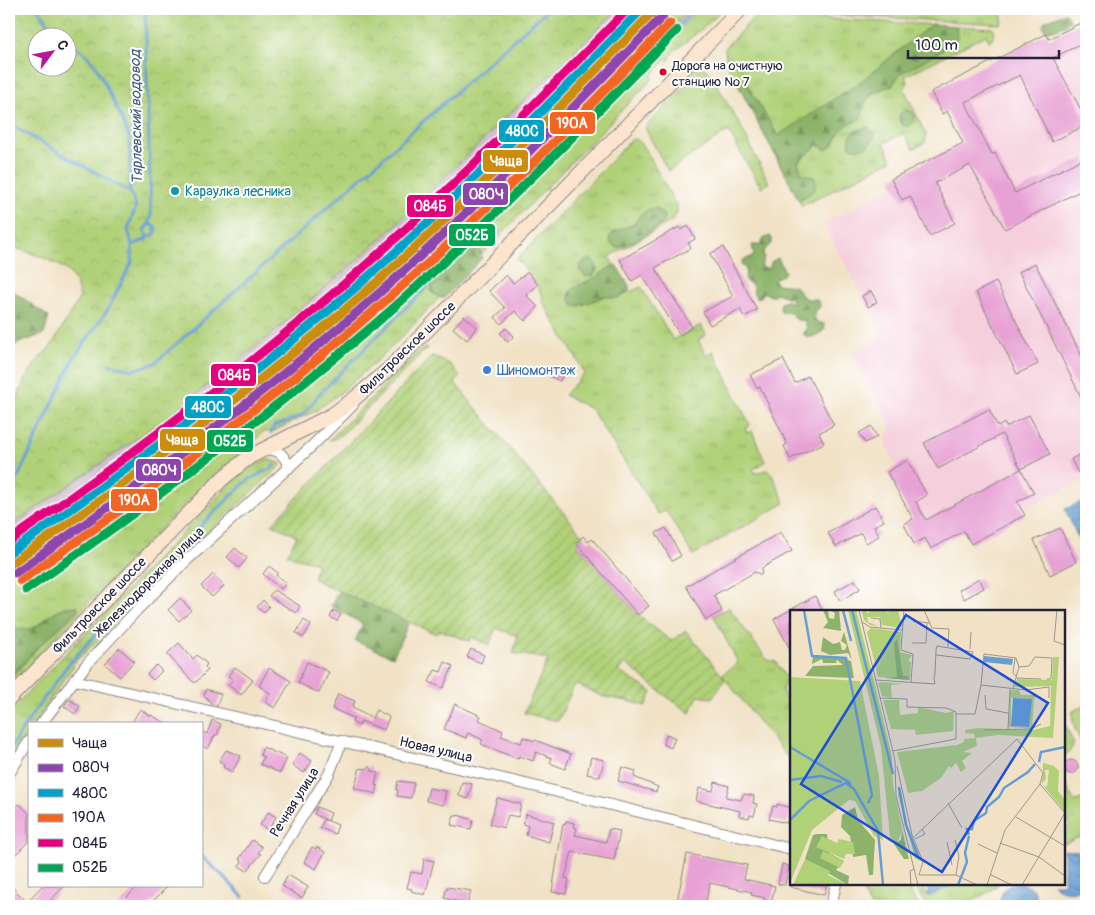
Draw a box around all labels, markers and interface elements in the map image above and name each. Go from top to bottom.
north arrow [28,28,78,78]
scale bar [908,28,1059,60]
text: 100 m [915,36,958,55]
text: С [53,37,72,54]
water label: Тярлевский водовод [126,48,147,184]
place label: Дорога на очистную станцию № 7 [671,58,783,90]
marker: Дорога на очистную станцию № 7 [658,67,668,77]
line badge: 190А [549,111,596,135]
text: 190А [556,115,588,132]
line badge: 480С [498,119,545,143]
text: 480С [505,123,539,140]
line badge: Чаща [482,149,529,173]
text: Чаща [490,153,523,170]
line badge: 080Ч [462,182,509,206]
place label: Караулка лесника [185,183,291,200]
marker: Караулка лесника [169,185,181,197]
text: 080Ч [469,186,504,203]
line badge: 084Б [406,194,454,218]
text: 084Б [413,198,447,215]
line badge: 052Б [448,223,496,247]
text: 052Б [455,227,489,244]
street label: Фильтровское шоссе [355,298,459,399]
place label: Шиномонтаж [497,362,575,379]
line badge: 084Б [210,363,257,387]
marker: Шиномонтаж [481,364,493,376]
text: 084Б [217,367,251,384]
line badge: 480С [184,395,232,419]
text: 480С [191,399,225,416]
line badge: Чаща [159,428,206,452]
line badge: 052Б [206,429,254,453]
text: Чаща [166,432,199,449]
text: 052Б [213,433,247,450]
line badge: 080Ч [135,458,182,482]
text: 080Ч [142,462,177,479]
line badge: 190А [110,488,158,512]
text: 190А [118,492,150,509]
street label: Железнодорожная улица [90,523,208,641]
street label: Фильтровское шоссе [49,553,150,657]
inset map [790,610,1065,885]
legend [28,722,202,888]
street label: Новая улица [398,733,474,766]
text: Чаща [72,734,107,753]
text: 080Ч [72,758,109,777]
street label: Речная улица [266,764,323,840]
text: 480С [72,784,108,803]
text: 190А [72,808,106,827]
text: 084Б [72,834,108,853]
text: 052Б [72,858,108,877]

